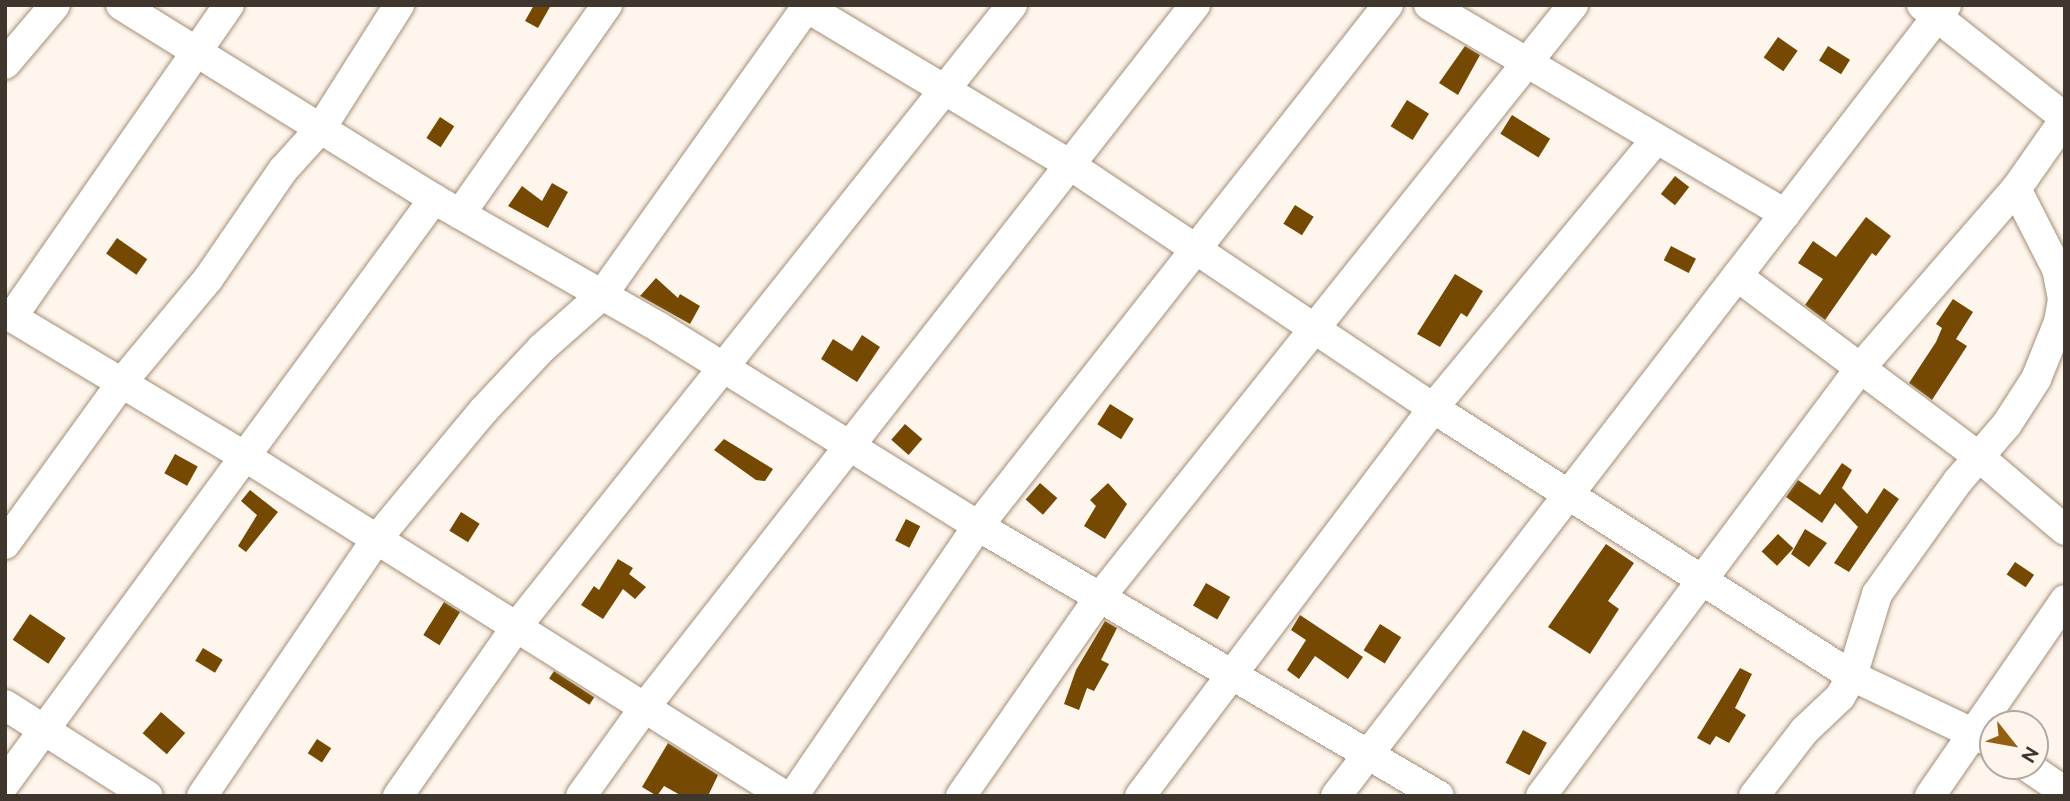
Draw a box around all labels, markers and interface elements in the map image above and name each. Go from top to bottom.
north arrow [1979,710,2049,780]
text: N [2017,743,2043,767]

